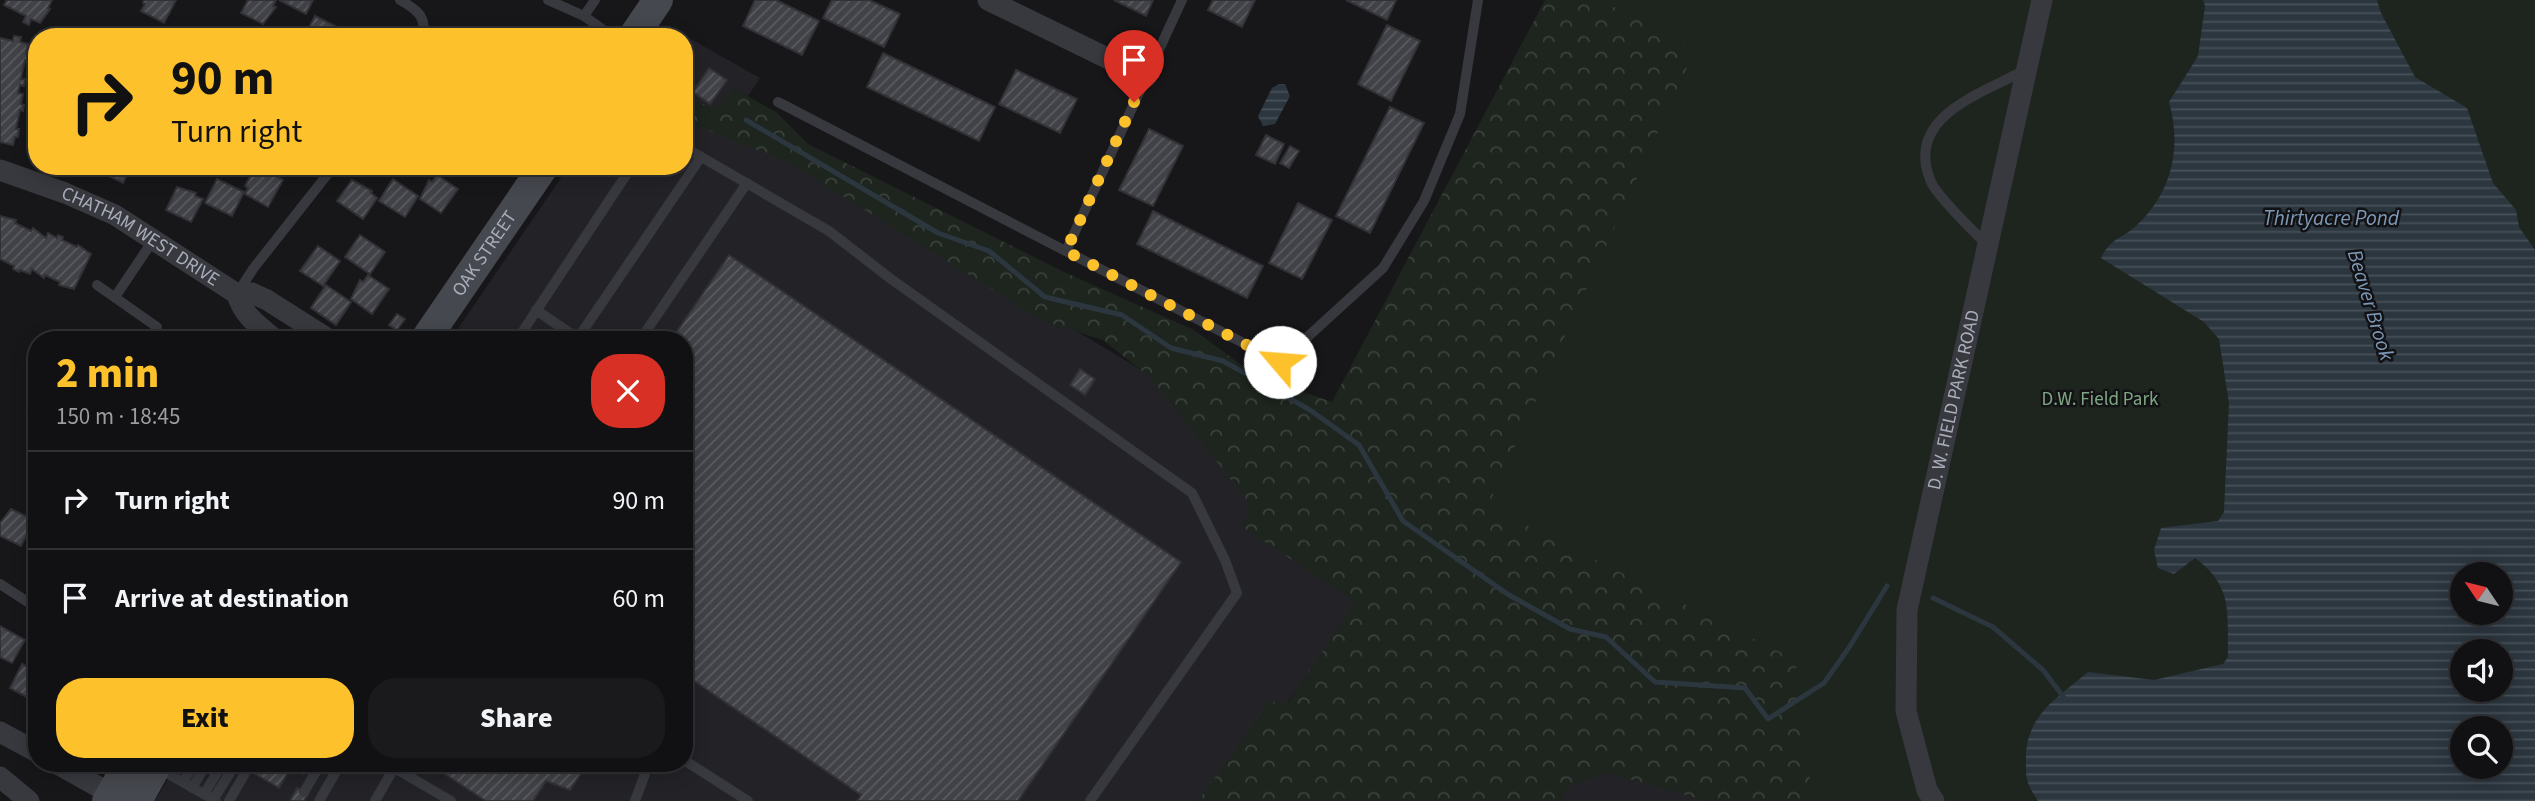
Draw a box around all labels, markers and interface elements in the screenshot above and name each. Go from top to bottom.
pin [1104,30,1164,102]
icon: arrive [1115,41,1153,79]
text: 90 m [171,44,275,114]
icon: right [56,56,147,147]
text: Turn right [171,109,302,155]
street label: CHATHAM WEST DRIVE [57,180,225,293]
water label: Thirtyacre Pond [2263,203,2400,233]
street label: OAK STREET [445,205,523,302]
water label: Beaver Brook [2340,246,2402,365]
street label: D. W. FIELD PARK ROAD [1921,307,1986,492]
position arrow [1243,325,1317,399]
text: 2 min [56,344,159,404]
button: close [591,354,665,428]
park label: D.W. Field Park [2042,386,2159,413]
text: 150 m · 18:45 [56,400,180,433]
icon: right [56,481,94,519]
text: Turn right [115,482,230,519]
text: 90 m [612,482,665,519]
north arrow [2450,562,2513,625]
map controls [2450,562,2513,779]
icon: arrive [56,579,94,617]
text: Arrive at destination [115,580,349,617]
text: 60 m [612,580,665,617]
button: sound [2450,639,2513,702]
button: Exit [56,678,354,758]
button: Share [368,678,665,758]
button: search [2450,716,2513,779]

